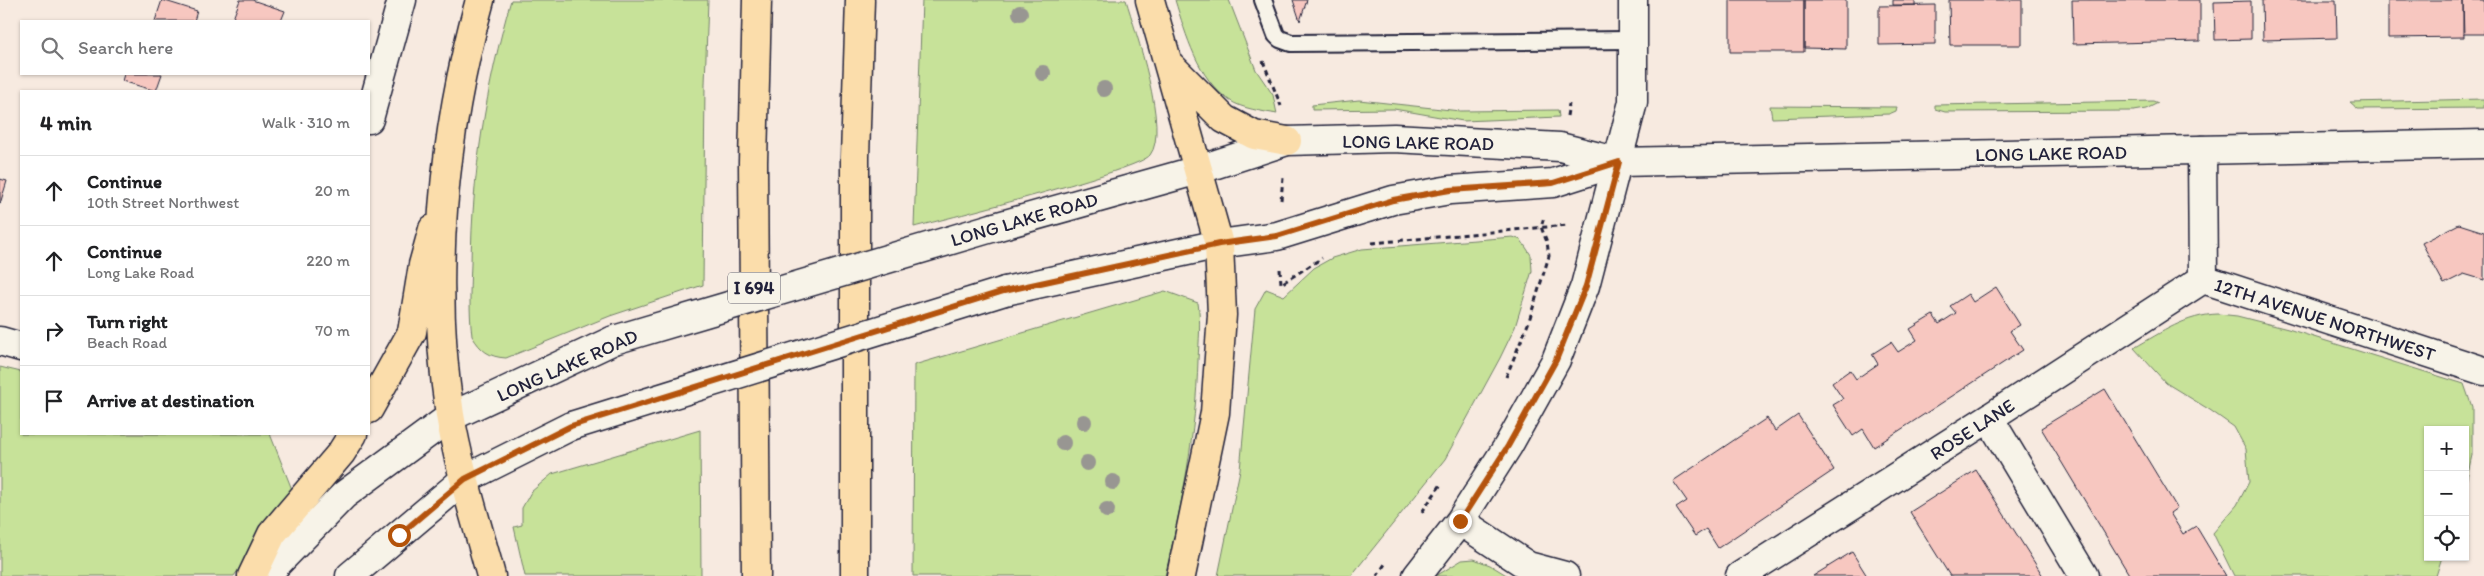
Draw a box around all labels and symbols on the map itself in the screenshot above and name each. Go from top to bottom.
street label: LONG LAKE ROAD [1342,130,1494,155]
street label: LONG LAKE ROAD [1975,141,2127,166]
street label: LONG LAKE ROAD [948,187,1100,251]
road number: I 694 [728,272,780,304]
street label: 12TH AVENUE NORTHWEST [2211,273,2439,366]
street label: LONG LAKE ROAD [493,324,641,407]
street label: ROSE LANE [1926,394,2019,465]
route end [1449,510,1472,533]
route start [388,524,411,547]

